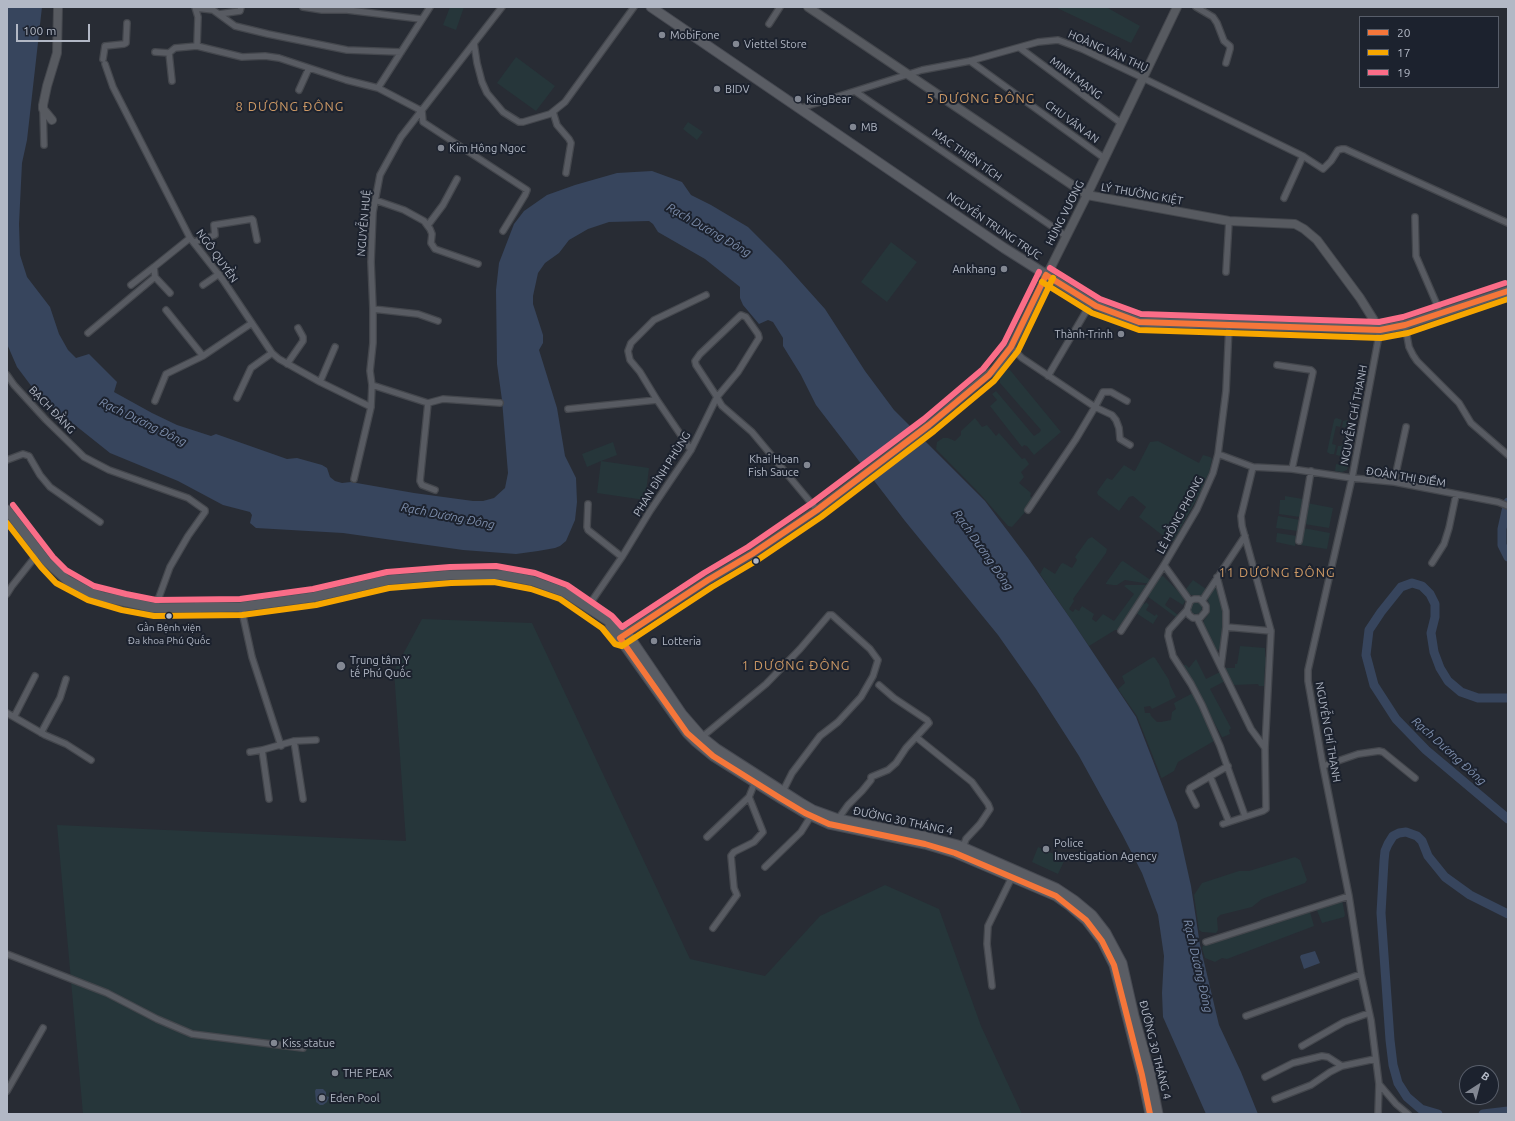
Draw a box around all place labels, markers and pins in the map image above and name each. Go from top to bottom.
place label: MobiFone [670,28,720,42]
marker: MobiFone [657,30,667,40]
place label: Viettel Store [744,37,807,51]
marker: Viettel Store [731,39,741,49]
place label: BIDV [725,82,749,96]
marker: BIDV [712,84,722,94]
place label: KingBear [806,92,851,106]
marker: KingBear [793,94,803,104]
place label: MB [861,120,878,134]
marker: MB [848,122,858,132]
place label: Kim Hông Ngoc [449,141,526,155]
marker: Kim Hông Ngoc [436,143,446,153]
place label: Ankhang [952,262,996,276]
marker: Ankhang [999,264,1009,274]
place label: Thành-Trinh [1055,327,1113,341]
marker: Thành-Trinh [1116,329,1126,339]
place label: Khai Hoan Fish Sauce [748,452,799,478]
marker: Khai Hoan Fish Sauce [802,460,812,470]
unlabelled marker [751,556,761,566]
marker: Gần Bệnh viện Đa khoa Phú Quốc [164,611,174,621]
place label: Gần Bệnh viện Đa khoa Phú Quốc [128,622,210,646]
place label: Lotteria [662,634,701,648]
marker: Lotteria [649,636,659,646]
place label: Trung tâm Y tế Phú Quốc [350,653,411,679]
marker: Trung tâm Y tế Phú Quốc [335,660,347,672]
place label: Police Investigation Agency [1054,836,1157,862]
marker: Police Investigation Agency [1041,844,1051,854]
place label: Kiss statue [282,1036,335,1050]
marker: Kiss statue [269,1038,279,1048]
place label: THE PEAK [343,1066,392,1080]
marker: THE PEAK [330,1068,340,1078]
place label: Eden Pool [330,1091,380,1105]
marker: Eden Pool [317,1093,327,1103]

